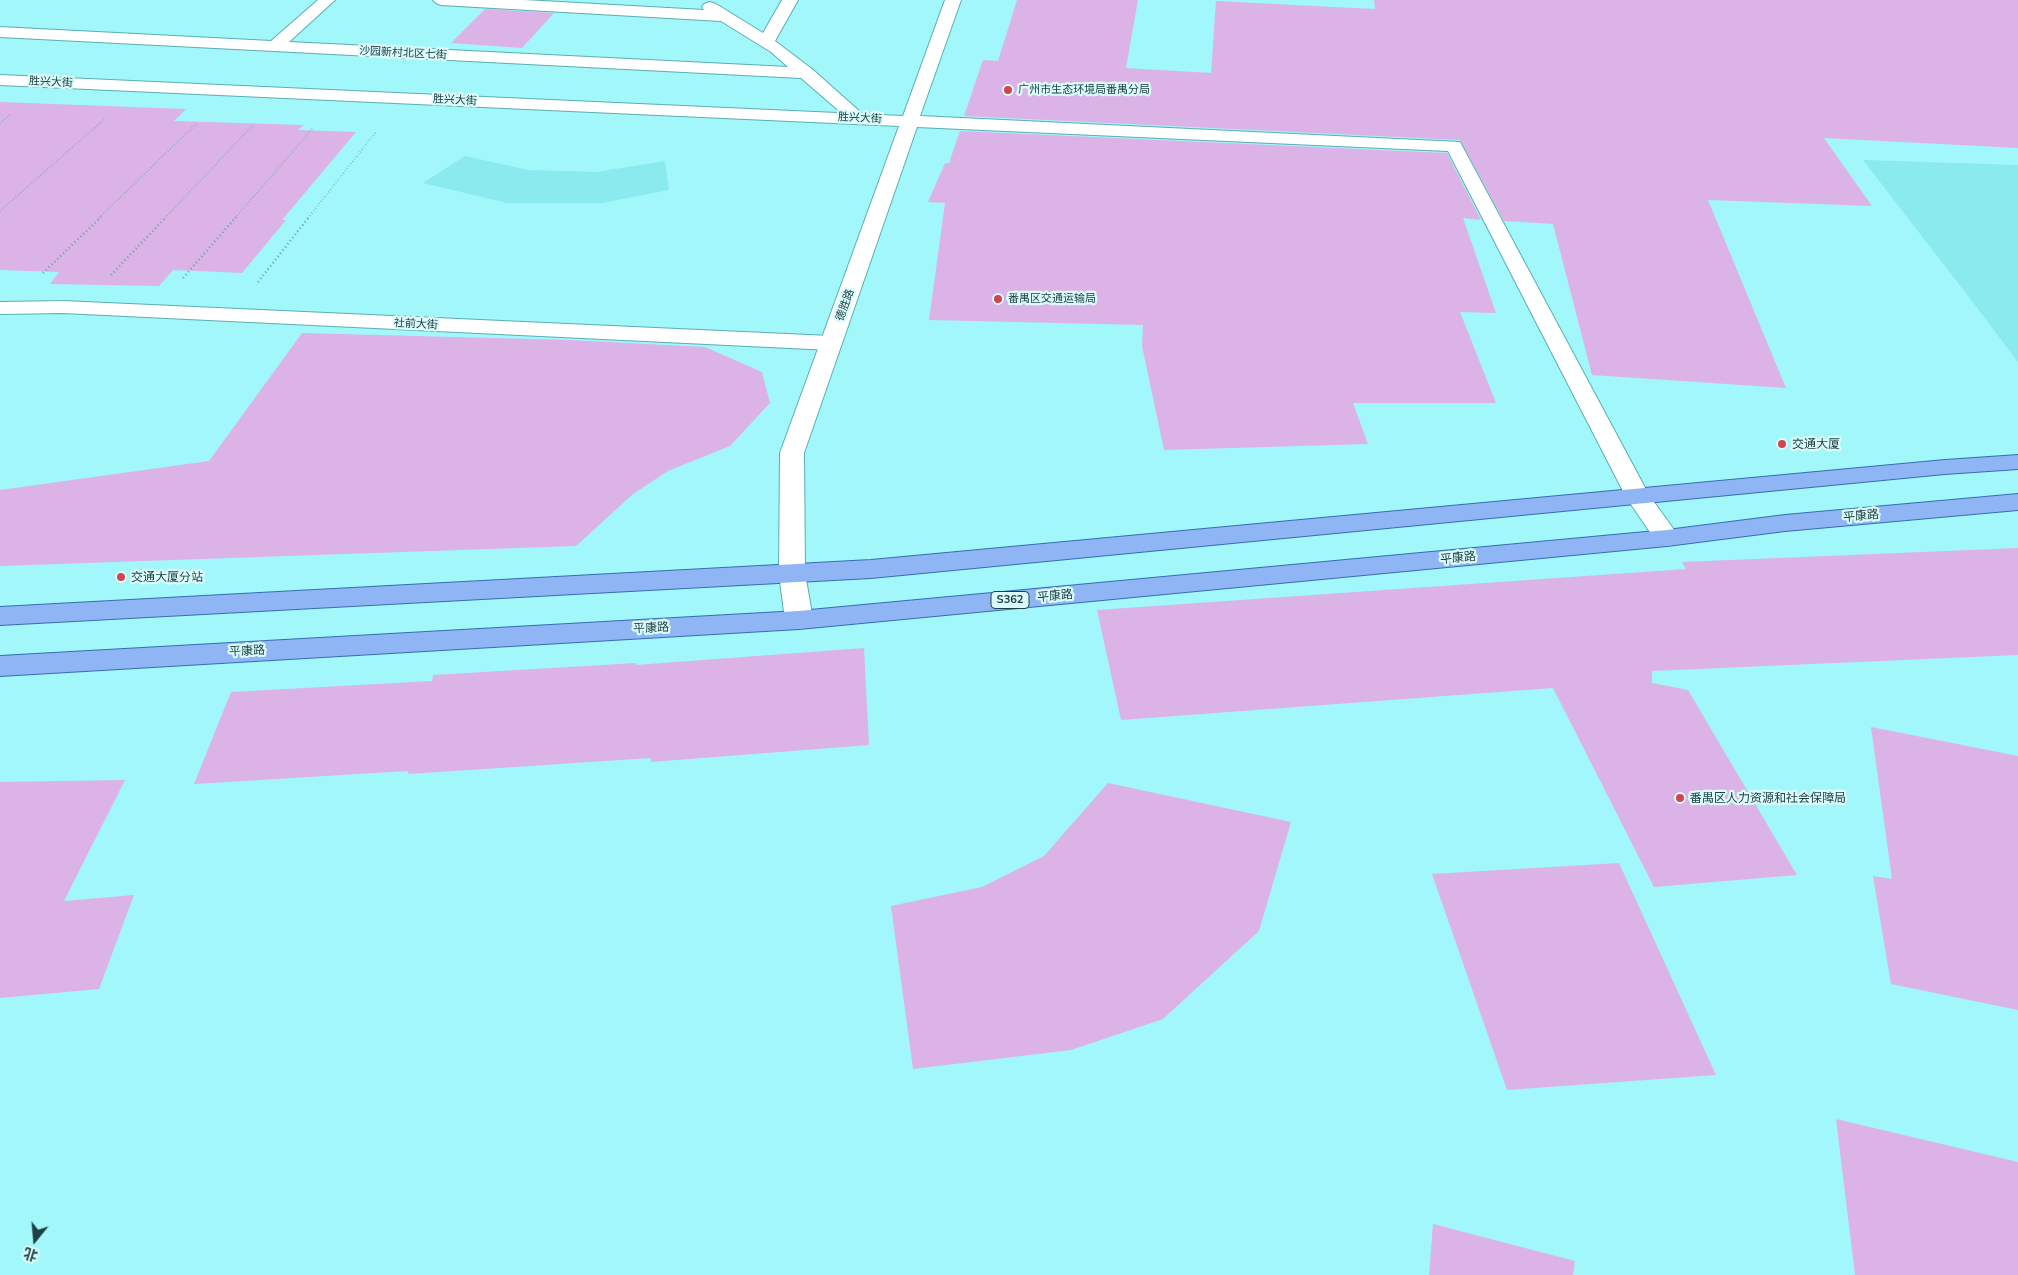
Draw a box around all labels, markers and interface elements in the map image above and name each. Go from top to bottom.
street label: 沙园新村北区七街 [359,44,447,62]
street label: 胜兴大街 [29,74,73,90]
place label: 广州市生态环境局番禺分局 [1018,83,1150,97]
marker: 广州市生态环境局番禺分局 [1002,84,1014,96]
street label: 胜兴大街 [433,92,477,108]
street label: 胜兴大街 [838,110,882,126]
street label: 德胜路 [833,287,857,323]
place label: 番禺区交通运输局 [1008,292,1096,306]
marker: 番禺区交通运输局 [992,293,1004,305]
street label: 社前大街 [394,316,438,332]
place label: 交通大厦 [1792,437,1840,451]
marker: 交通大厦 [1776,438,1788,450]
street label: 平康路 [1842,507,1880,525]
street label: 平康路 [1439,549,1477,567]
place label: 交通大厦分站 [131,570,203,584]
marker: 交通大厦分站 [115,571,127,583]
street label: 平康路 [1036,587,1074,605]
road number: S362 [991,592,1029,608]
street label: 平康路 [633,620,669,636]
street label: 平康路 [229,643,265,659]
place label: 番禺区人力资源和社会保障局 [1690,791,1846,805]
marker: 番禺区人力资源和社会保障局 [1674,792,1686,804]
north arrow [10,1215,60,1265]
text: 北 [21,1244,40,1265]

